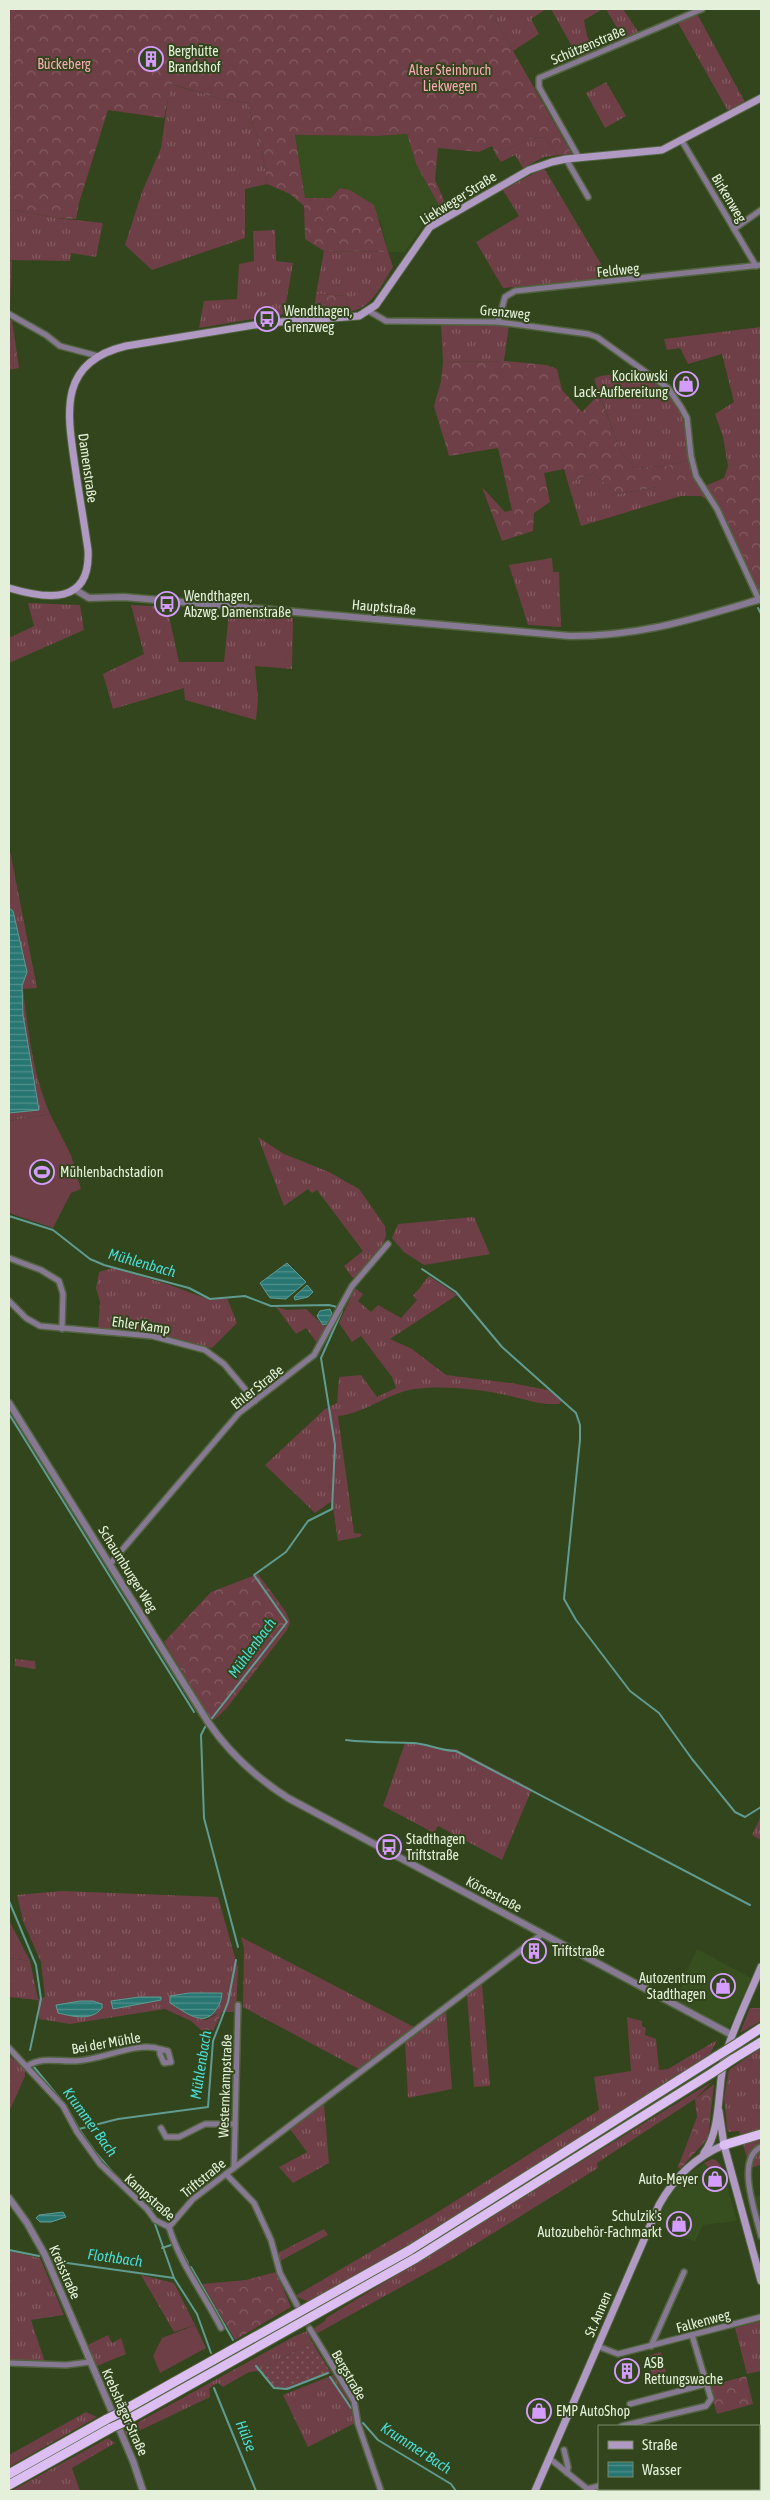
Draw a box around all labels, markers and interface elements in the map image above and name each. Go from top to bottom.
street label: Schützenstraße [549,22,627,68]
place label: Berghütte Brandshof [168,43,221,75]
building icon: Berghütte Brandshof [138,46,164,72]
park label: Bückeberg [37,56,91,72]
park label: Alter Steinbruch Liekwegen [409,62,491,94]
street label: Liekweger Straße [417,168,499,228]
street label: Birkenweg [708,171,750,225]
street label: Feldweg [596,260,640,280]
street label: Grenzweg [479,302,531,322]
place label: Wendthagen, Grenzweg [284,303,352,335]
bus stop icon: Wendthagen, Grenzweg [254,306,280,332]
place label: Kocikowski Lack-Aufbereitung [573,368,668,400]
shop icon: Kocikowski Lack-Aufbereitung [673,371,699,397]
street label: Damenstraße [75,432,101,504]
place label: Wendthagen, Abzwg. Damenstraße [184,588,291,620]
bus stop icon: Wendthagen, Abzwg. Damenstraße [154,591,180,617]
street label: Hauptstraße [351,596,417,618]
sports icon: Mühlenbachstadion [29,1159,55,1185]
place label: Mühlenbachstadion [60,1164,163,1180]
water label: Mühlenbach [106,1245,178,1280]
street label: Ehler Kamp [111,1313,171,1337]
street label: Ehler Straße [228,1362,286,1412]
street label: Schaumburger Weg [95,1523,161,1615]
water label: Mühlenbach [224,1615,279,1681]
place label: Stadthagen Triftstraße [406,1831,465,1863]
bus stop icon: Stadthagen Triftstraße [376,1834,402,1860]
street label: Körsestraße [463,1873,525,1915]
building icon: Triftstraße [521,1938,547,1964]
place label: Triftstraße [552,1943,605,1959]
place label: Autozentrum Stadthagen [639,1970,706,2002]
shop icon: Autozentrum Stadthagen [710,1973,736,1999]
street label: Bei der Mühle [70,2029,142,2057]
water label: Mühlenbach [187,2029,214,2100]
street label: Westernkampstraße [215,2034,235,2138]
water label: Krummer Bach [60,2084,121,2159]
street label: Triftstraße [177,2155,229,2201]
shop icon: Auto-Meyer [702,2166,728,2192]
street label: Kampstraße [122,2170,178,2224]
place label: Auto-Meyer [639,2171,699,2187]
place label: Schulzik's Autozubehör-Fachmarkt [537,2208,662,2240]
shop icon: Schulzik's Autozubehör-Fachmarkt [666,2211,692,2237]
street label: Kreisstraße [46,2242,84,2302]
water label: Flothbach [86,2245,144,2270]
street label: St. Annen [581,2289,615,2339]
street label: Falkenweg [674,2306,732,2336]
street label: Bergstraße [328,2347,370,2403]
place label: ASB Rettungswache [644,2355,723,2387]
building icon: ASB Rettungswache [614,2358,640,2384]
street label: Krebshäger Straße [99,2366,151,2458]
shop icon: EMP AutoShop [526,2398,552,2424]
place label: EMP AutoShop [556,2403,630,2419]
water label: Hülse [233,2418,260,2454]
water label: Krummer Bach [378,2418,455,2477]
legend [598,2425,760,2490]
text: Straße [642,2436,678,2453]
text: Wasser [642,2461,682,2478]

